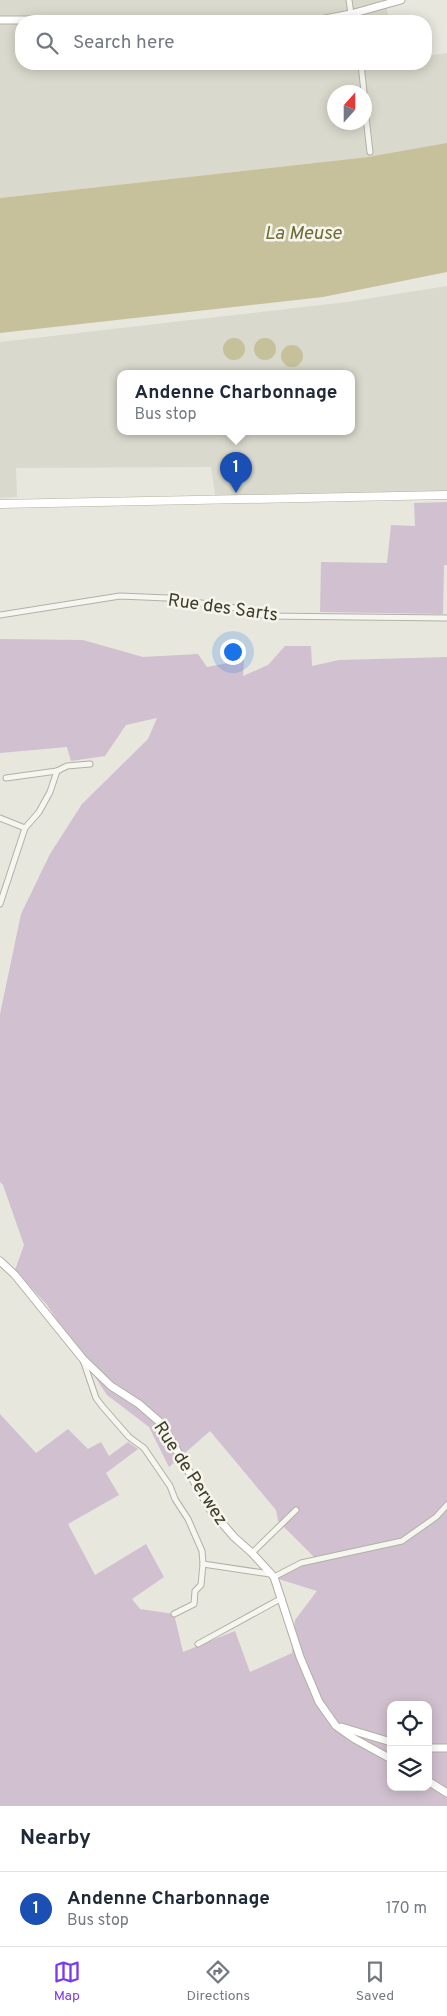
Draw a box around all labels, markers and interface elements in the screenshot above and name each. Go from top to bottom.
search box [15,15,432,70]
icon: search [33,29,61,57]
text: Search here [73,31,175,55]
north arrow [327,85,372,130]
water label: La Meuse [264,222,342,246]
popup [117,370,355,435]
text: Andenne Charbonnage [135,381,337,405]
text: Bus stop [135,405,196,425]
pin: 1 [220,452,252,493]
street label: Rue des Sarts [166,589,279,628]
your location [220,639,246,665]
street label: Rue de Perwez [148,1418,232,1530]
map controls [387,1701,432,1791]
button: locate [387,1701,432,1746]
button: layers [387,1746,432,1791]
text: Nearby [20,1825,91,1852]
text: Andenne Charbonnage [67,1887,270,1911]
text: 1 [33,1899,39,1919]
text: 170 m [386,1899,427,1919]
text: Bus stop [67,1911,129,1931]
tab: Map [53,1958,81,2005]
tab: Directions [186,1958,250,2005]
tab: Saved [356,1958,394,2005]

